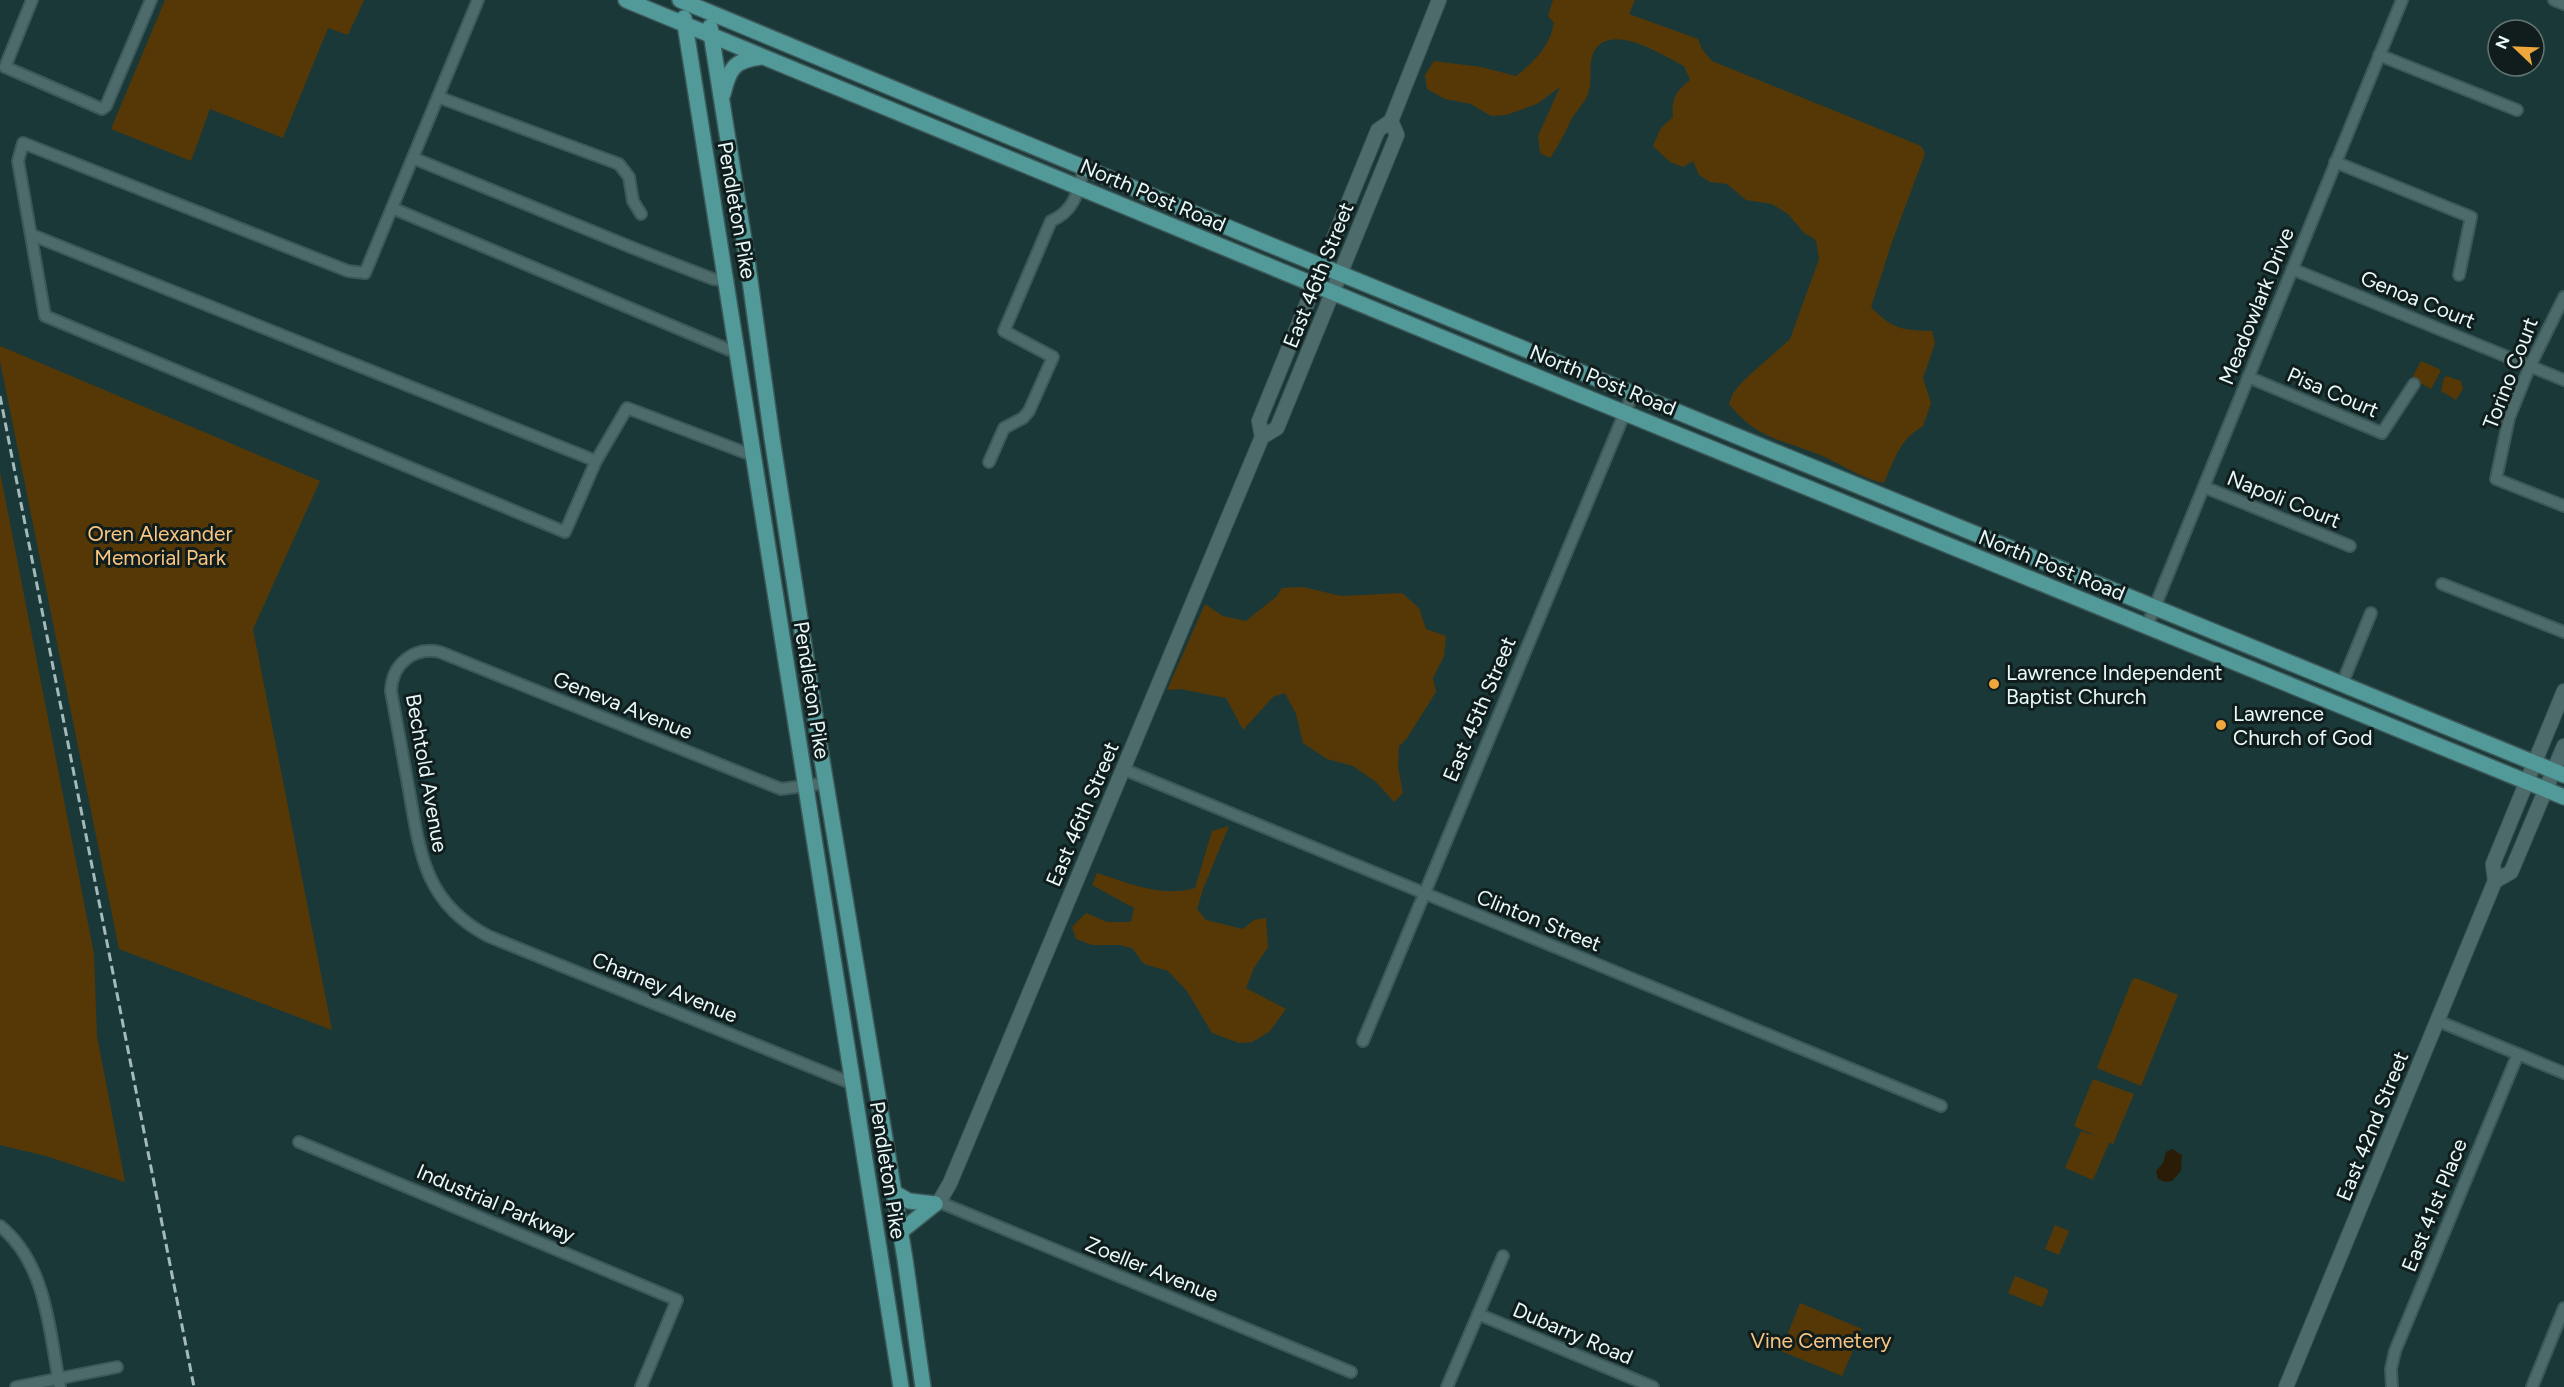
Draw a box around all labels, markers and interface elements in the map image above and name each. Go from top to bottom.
north arrow [2486,18,2546,78]
text: N [2491,33,2514,52]
street label: Pendleton Pike [713,139,761,281]
street label: North Post Road [1076,153,1230,237]
street label: East 46th Street [1277,199,1359,351]
street label: Meadowlark Drive [2213,224,2299,388]
street label: Genoa Court [2357,265,2479,333]
street label: Torino Court [2477,314,2543,432]
street label: North Post Road [1526,339,1680,421]
street label: Pisa Court [2284,362,2382,422]
street label: Napoli Court [2224,465,2345,533]
park label: Oren Alexander Memorial Park [87,521,233,570]
street label: North Post Road [1975,524,2129,606]
street label: Pendleton Pike [789,619,835,761]
street label: East 45th Street [1437,633,1521,785]
place label: Lawrence Independent Baptist Church [2006,660,2222,709]
street label: Geneva Avenue [550,666,696,744]
marker: Lawrence Independent Baptist Church [1987,677,2001,691]
street label: Bechtold Avenue [401,692,453,854]
place label: Lawrence Church of God [2233,701,2373,750]
marker: Lawrence Church of God [2214,718,2228,732]
street label: East 46th Street [1040,738,1124,890]
street label: Clinton Street [1473,884,1605,956]
street label: Charney Avenue [589,946,741,1028]
street label: East 42nd Street [2331,1048,2413,1204]
street label: Pendleton Pike [865,1099,911,1241]
street label: East 41st Place [2396,1135,2472,1275]
street label: Industrial Parkway [413,1158,579,1248]
street label: Zoeller Avenue [1082,1231,1222,1307]
street label: Dubarry Road [1509,1296,1637,1370]
park label: Vine Cemetery [1750,1328,1892,1353]

